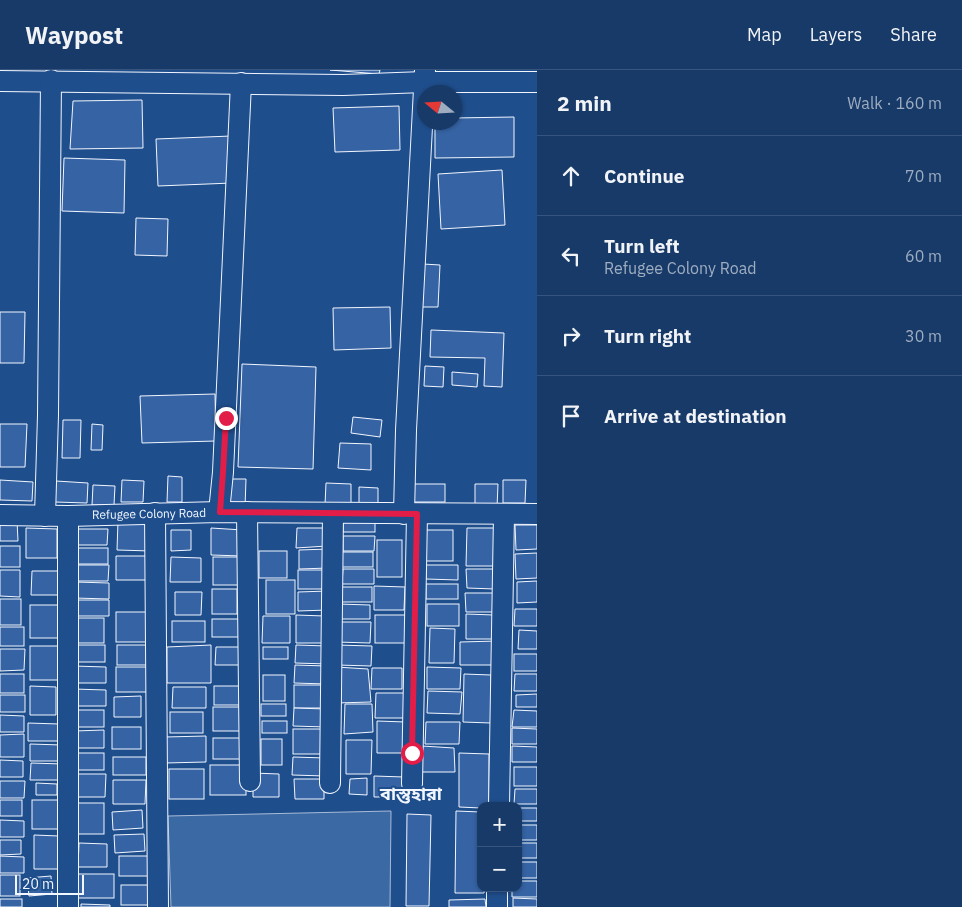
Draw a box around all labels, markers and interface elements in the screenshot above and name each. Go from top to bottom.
text: Waypost [25,19,123,51]
text: Map [747,23,782,46]
text: Layers [810,23,862,46]
text: Share [890,23,937,46]
north arrow [417,85,462,130]
text: 2 min [557,89,612,117]
text: Walk · 160 m [847,93,942,113]
icon: ahead [557,162,585,190]
text: Continue [604,164,684,188]
text: 70 m [905,166,942,186]
text: Turn left [604,234,680,258]
icon: left [557,242,585,270]
text: 60 m [905,246,942,266]
text: Refugee Colony Road [604,258,756,278]
icon: right [557,322,585,350]
text: Turn right [604,324,691,348]
text: 30 m [905,326,942,346]
icon: arrive [557,402,585,430]
text: Arrive at destination [604,404,787,428]
route end [215,407,238,430]
street label: Refugee Colony Road [92,505,206,522]
route start [401,742,424,765]
district label: বাস্তুহারা [379,782,443,805]
map controls [477,802,522,892]
button: + [477,802,522,847]
button: − [477,847,522,892]
scale bar [15,872,84,895]
text: 20 m [22,875,54,893]

